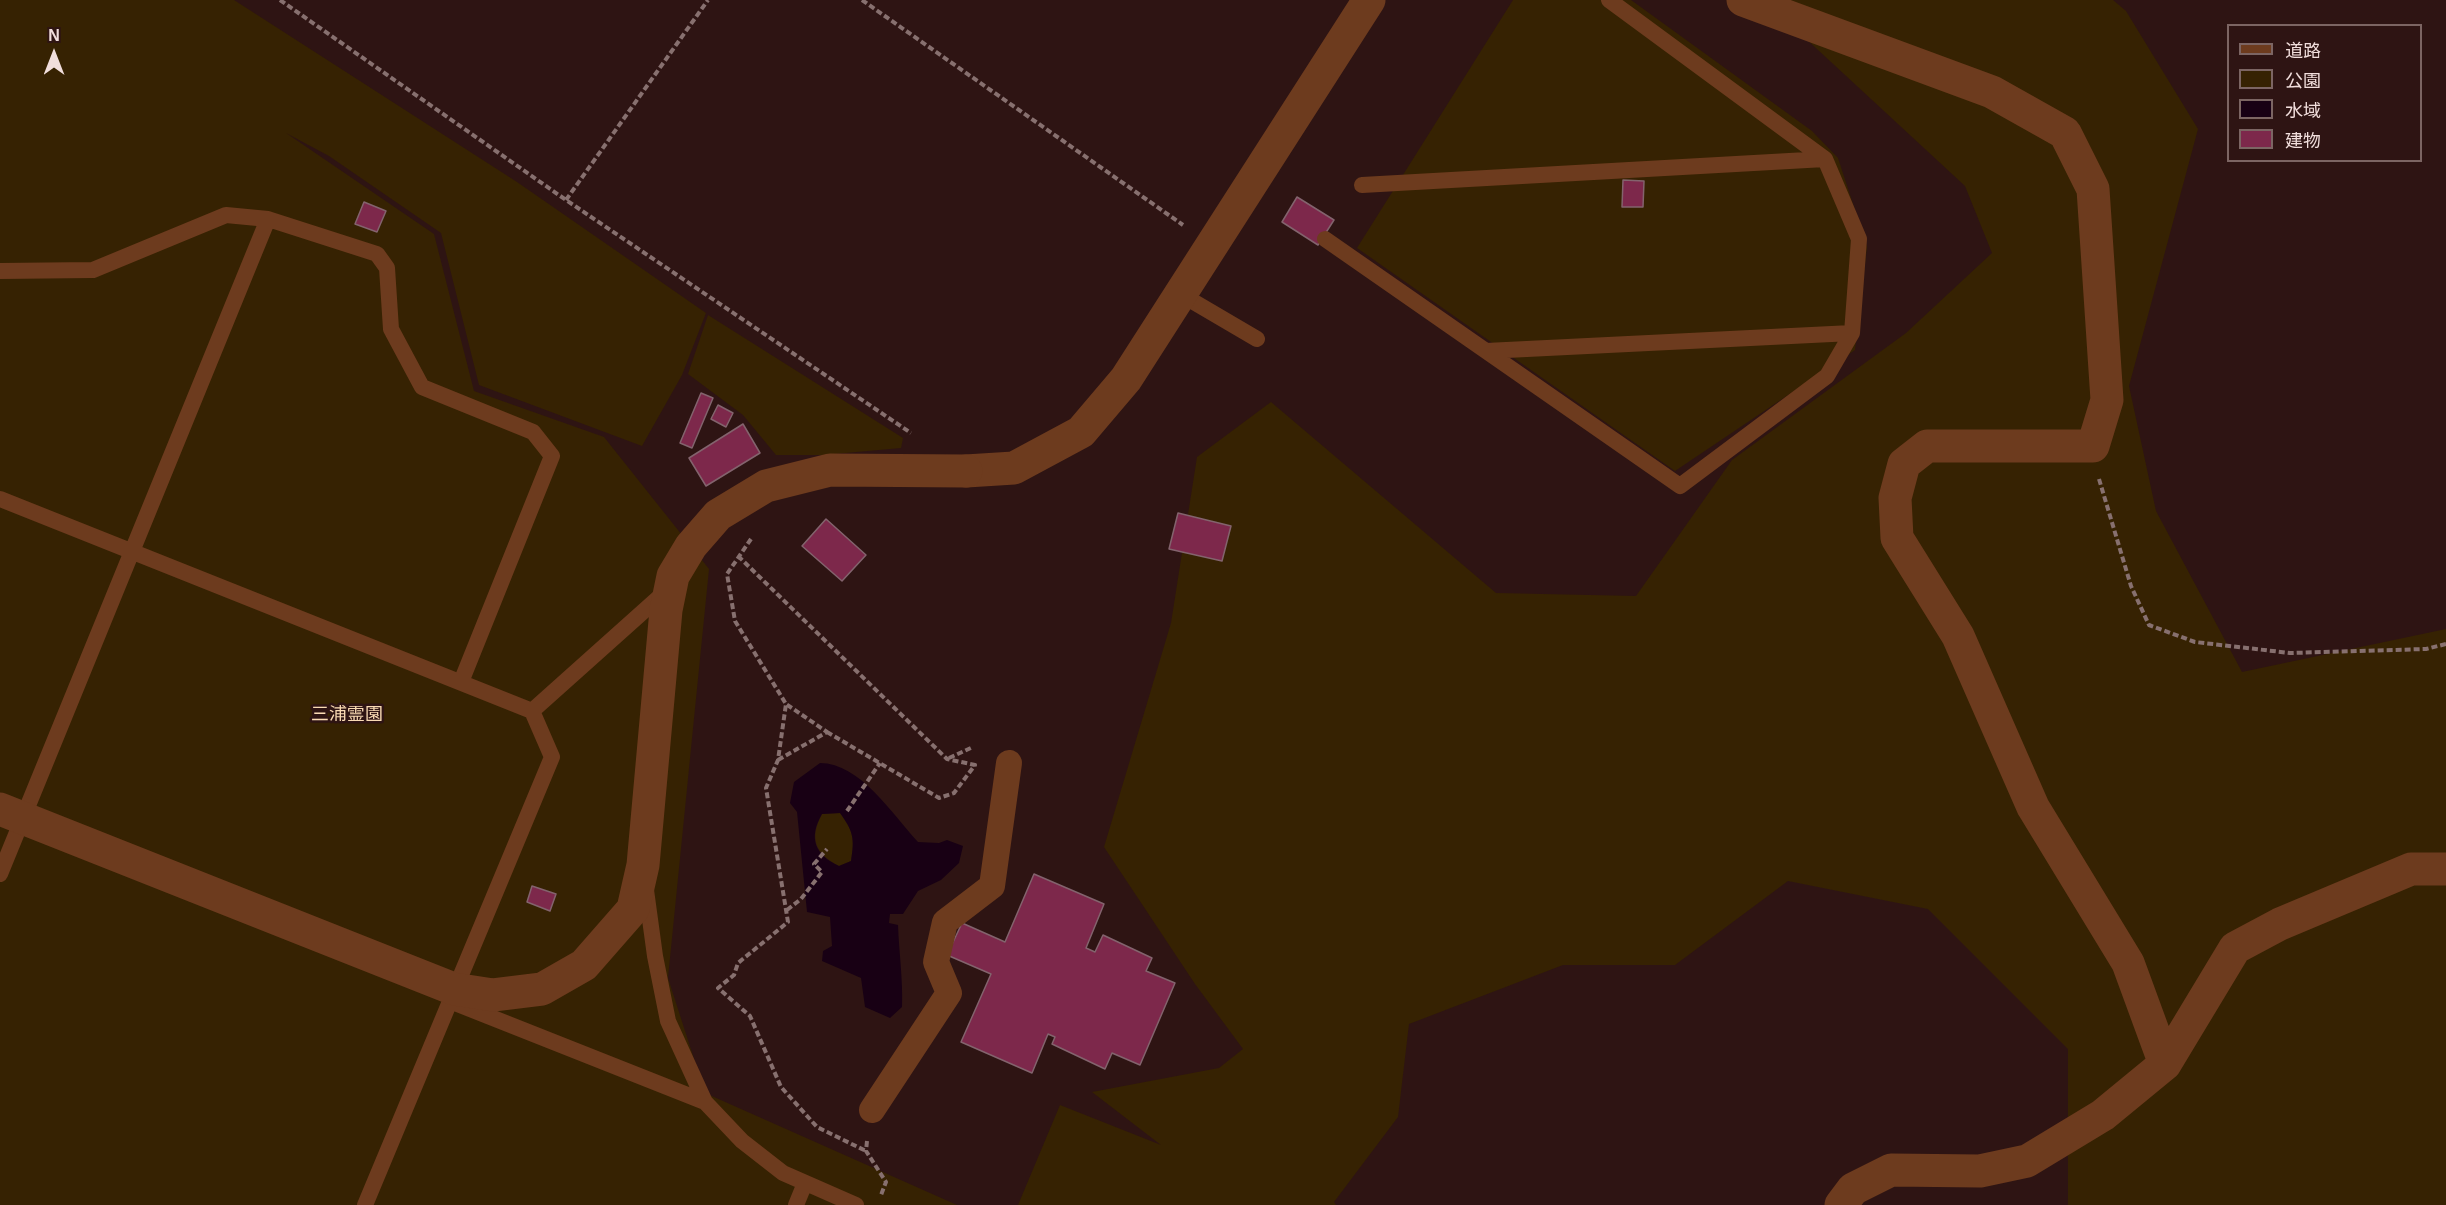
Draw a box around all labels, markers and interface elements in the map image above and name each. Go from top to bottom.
north arrow [24,24,84,84]
legend [2227,24,2422,162]
text: N [48,27,60,44]
text: 道路 [2285,41,2321,61]
text: 公園 [2285,71,2321,91]
text: 水域 [2285,101,2321,121]
text: 建物 [2285,131,2321,151]
park label: 三浦霊園 [311,704,383,726]

